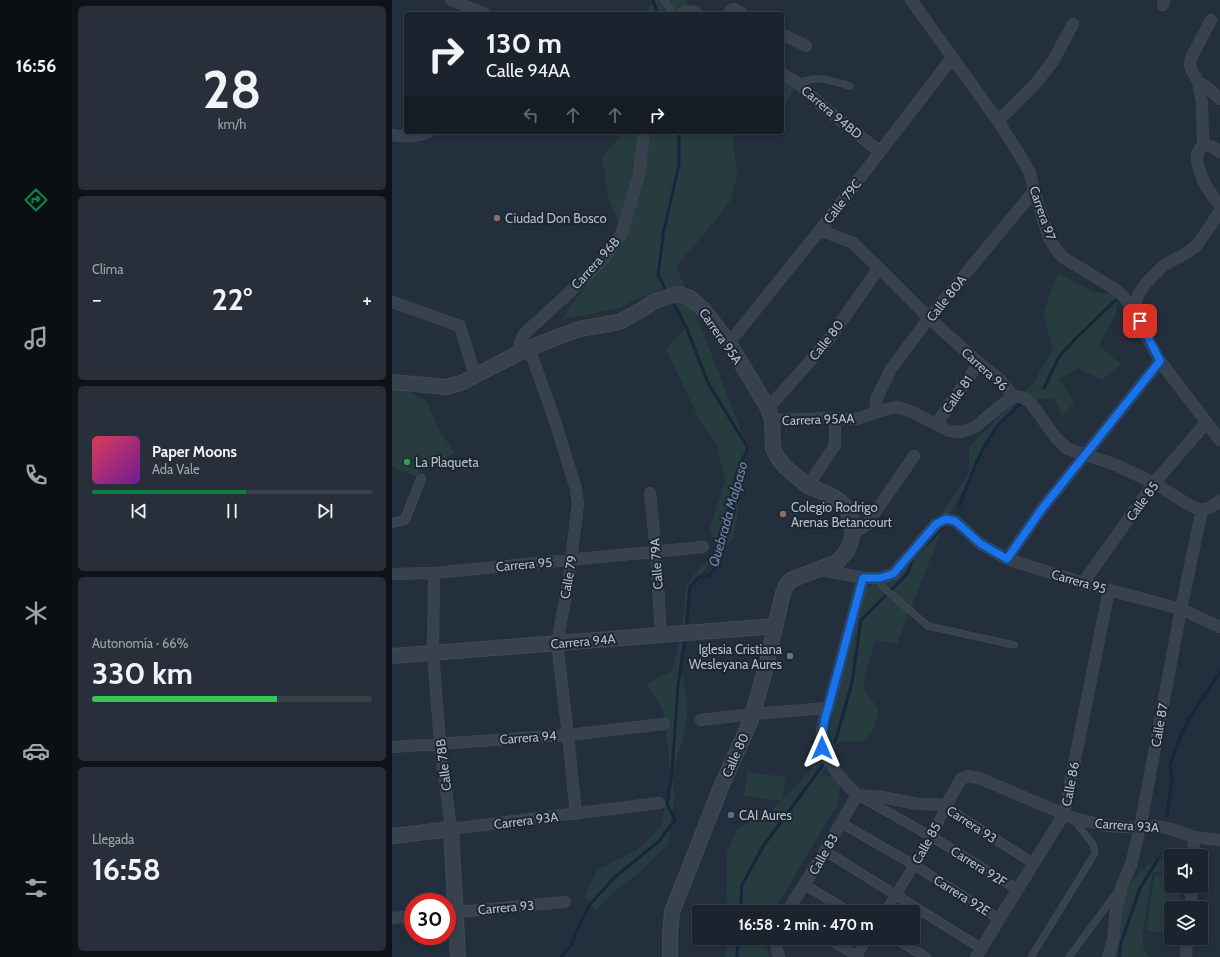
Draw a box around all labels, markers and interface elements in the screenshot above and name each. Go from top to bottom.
text: 130 m [486,26,562,60]
icon: right [420,28,472,80]
text: 16:56 [16,55,56,77]
text: 28 [203,58,261,121]
text: Calle 94AA [486,60,570,82]
street label: Carrera 94BD [798,82,866,142]
icon: left [520,104,542,126]
icon: ahead [562,104,584,126]
icon: ahead [604,104,626,126]
icon: right [646,104,668,126]
text: km/h [218,116,246,132]
street label: Calle 79C [820,176,864,226]
street label: Carrera 97 [1026,184,1060,243]
icon: directions [22,186,50,214]
place label: Ciudad Don Bosco [505,210,607,226]
marker: Ciudad Don Bosco [492,213,502,223]
street label: Carrera 96B [567,233,623,292]
text: Clima [92,261,123,277]
street label: Calle 80A [923,272,969,324]
text: 22° [212,281,252,318]
text: − [92,286,102,313]
text: + [362,286,372,313]
pin [1123,304,1157,338]
street label: Carrera 95A [696,305,746,367]
icon: arrive [1129,310,1151,332]
street label: Calle 80 [805,317,847,363]
icon: music [22,324,50,352]
street label: Carrera 96 [959,344,1011,394]
street label: Calle 81 [938,372,976,416]
street label: Carrera 95AA [781,410,855,428]
text: Paper Moons [152,443,237,461]
place label: La Plaqueta [415,454,479,470]
marker: La Plaqueta [402,457,412,467]
water label: Quebrada Malpaso [704,459,752,569]
icon: phone [22,461,50,489]
text: Ada Vale [152,461,200,477]
street label: Calle 85 [1122,478,1162,524]
place label: Colegio Rodrigo Arenas Betancourt [791,499,893,530]
icon: previous [128,500,150,522]
icon: pause [221,500,243,522]
icon: next [314,500,336,522]
marker: Colegio Rodrigo Arenas Betancourt [778,509,788,519]
street label: Calle 79A [646,538,666,590]
street label: Carrera 95 [495,554,553,574]
street label: Calle 79 [556,554,580,600]
street label: Carrera 95 [1050,566,1108,596]
icon: climate [22,599,50,627]
street label: Carrera 94A [550,630,616,652]
text: Autonomía · 66% [92,635,188,651]
place label: Iglesia Cristiana Wesleyana Aures [689,641,783,672]
marker: Iglesia Cristiana Wesleyana Aures [785,651,795,661]
text: 330 km [92,655,193,692]
street label: Calle 87 [1147,701,1171,748]
street label: Carrera 94 [499,727,557,747]
position arrow [801,727,843,769]
street label: Calle 80 [718,730,752,780]
icon: car [22,737,50,765]
street label: Calle 78B [432,738,454,792]
street label: Calle 86 [1058,760,1082,808]
street label: Carrera 93 [944,802,1000,846]
place label: CAI Aures [739,807,793,823]
street label: Carrera 93A [493,808,559,832]
marker: CAI Aures [726,810,736,820]
street label: Carrera 93A [1094,815,1160,835]
street label: Calle 85 [908,820,944,866]
text: Llegada [92,831,134,847]
street label: Calle 83 [805,831,841,877]
street label: Carrera 92F [948,842,1010,890]
map controls [1164,849,1208,945]
button: sound [1164,849,1208,893]
text: 16:58 [92,851,161,888]
street label: Carrera 92E [931,871,993,919]
icon: filters [22,874,50,902]
speed limit sign: 30 [404,893,456,945]
street label: Carrera 93 [477,897,535,917]
button: layers [1164,901,1208,945]
text: 16:58 · 2 min · 470 m [739,916,873,934]

